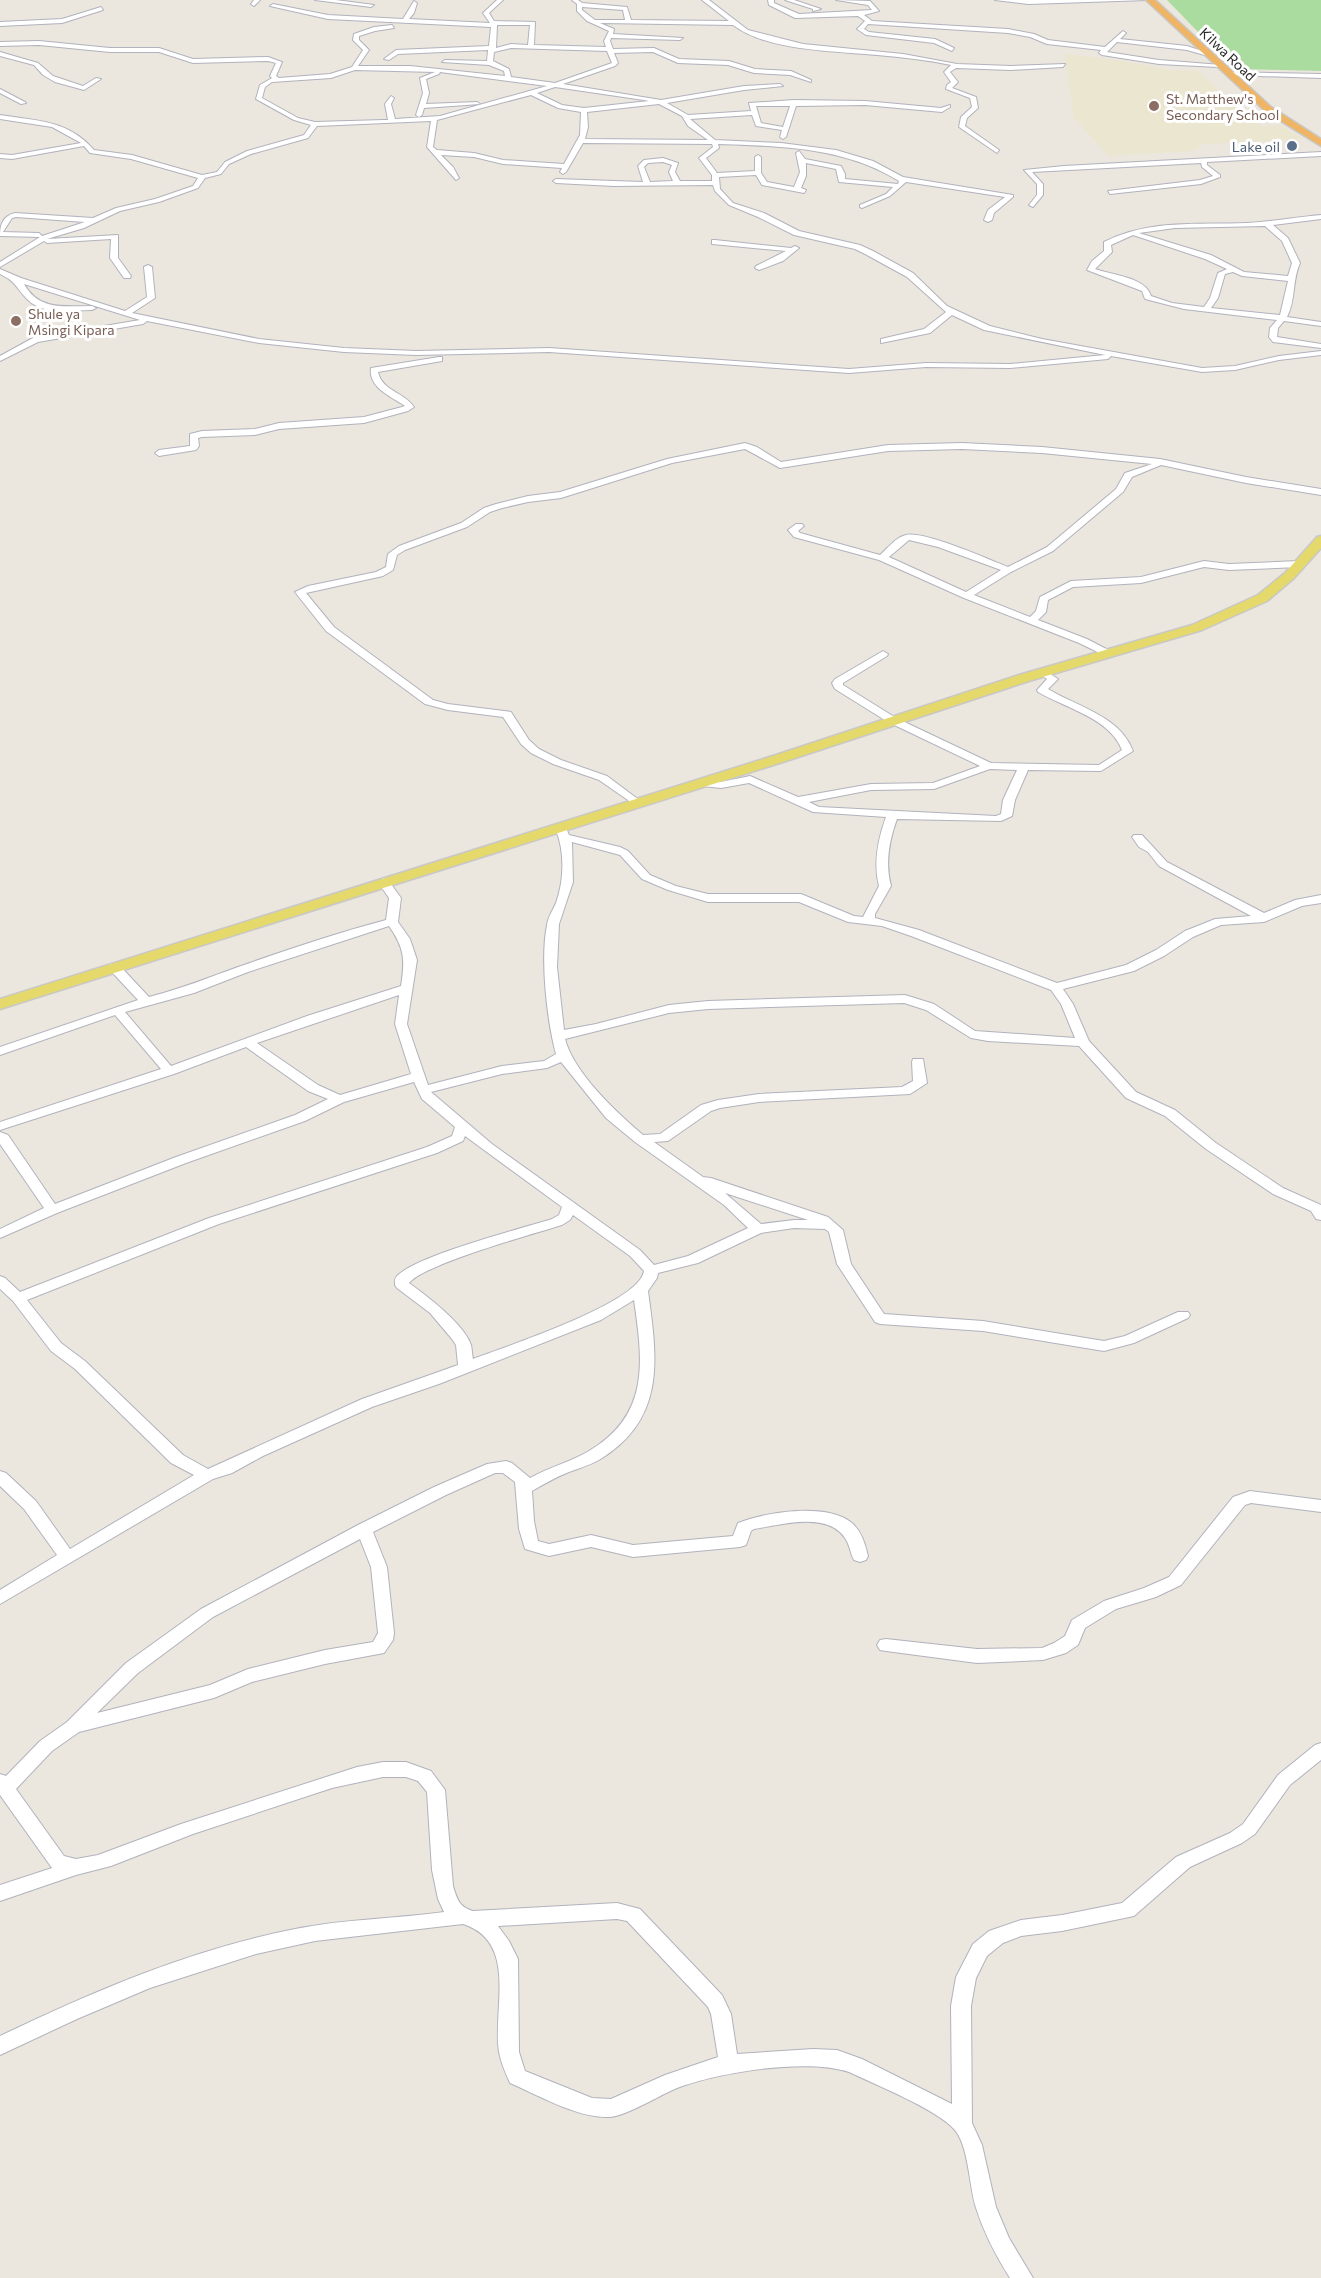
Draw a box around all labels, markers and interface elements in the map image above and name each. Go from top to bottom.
street label: Kilwa Road [1196,24,1260,84]
place label: St. Matthew's Secondary School [1166,90,1279,123]
marker: St. Matthew's Secondary School [1147,99,1161,113]
place label: Lake oil [1232,138,1280,155]
marker: Lake oil [1285,139,1299,153]
place label: Shule ya Msingi Kipara [28,305,115,338]
marker: Shule ya Msingi Kipara [9,314,23,328]

